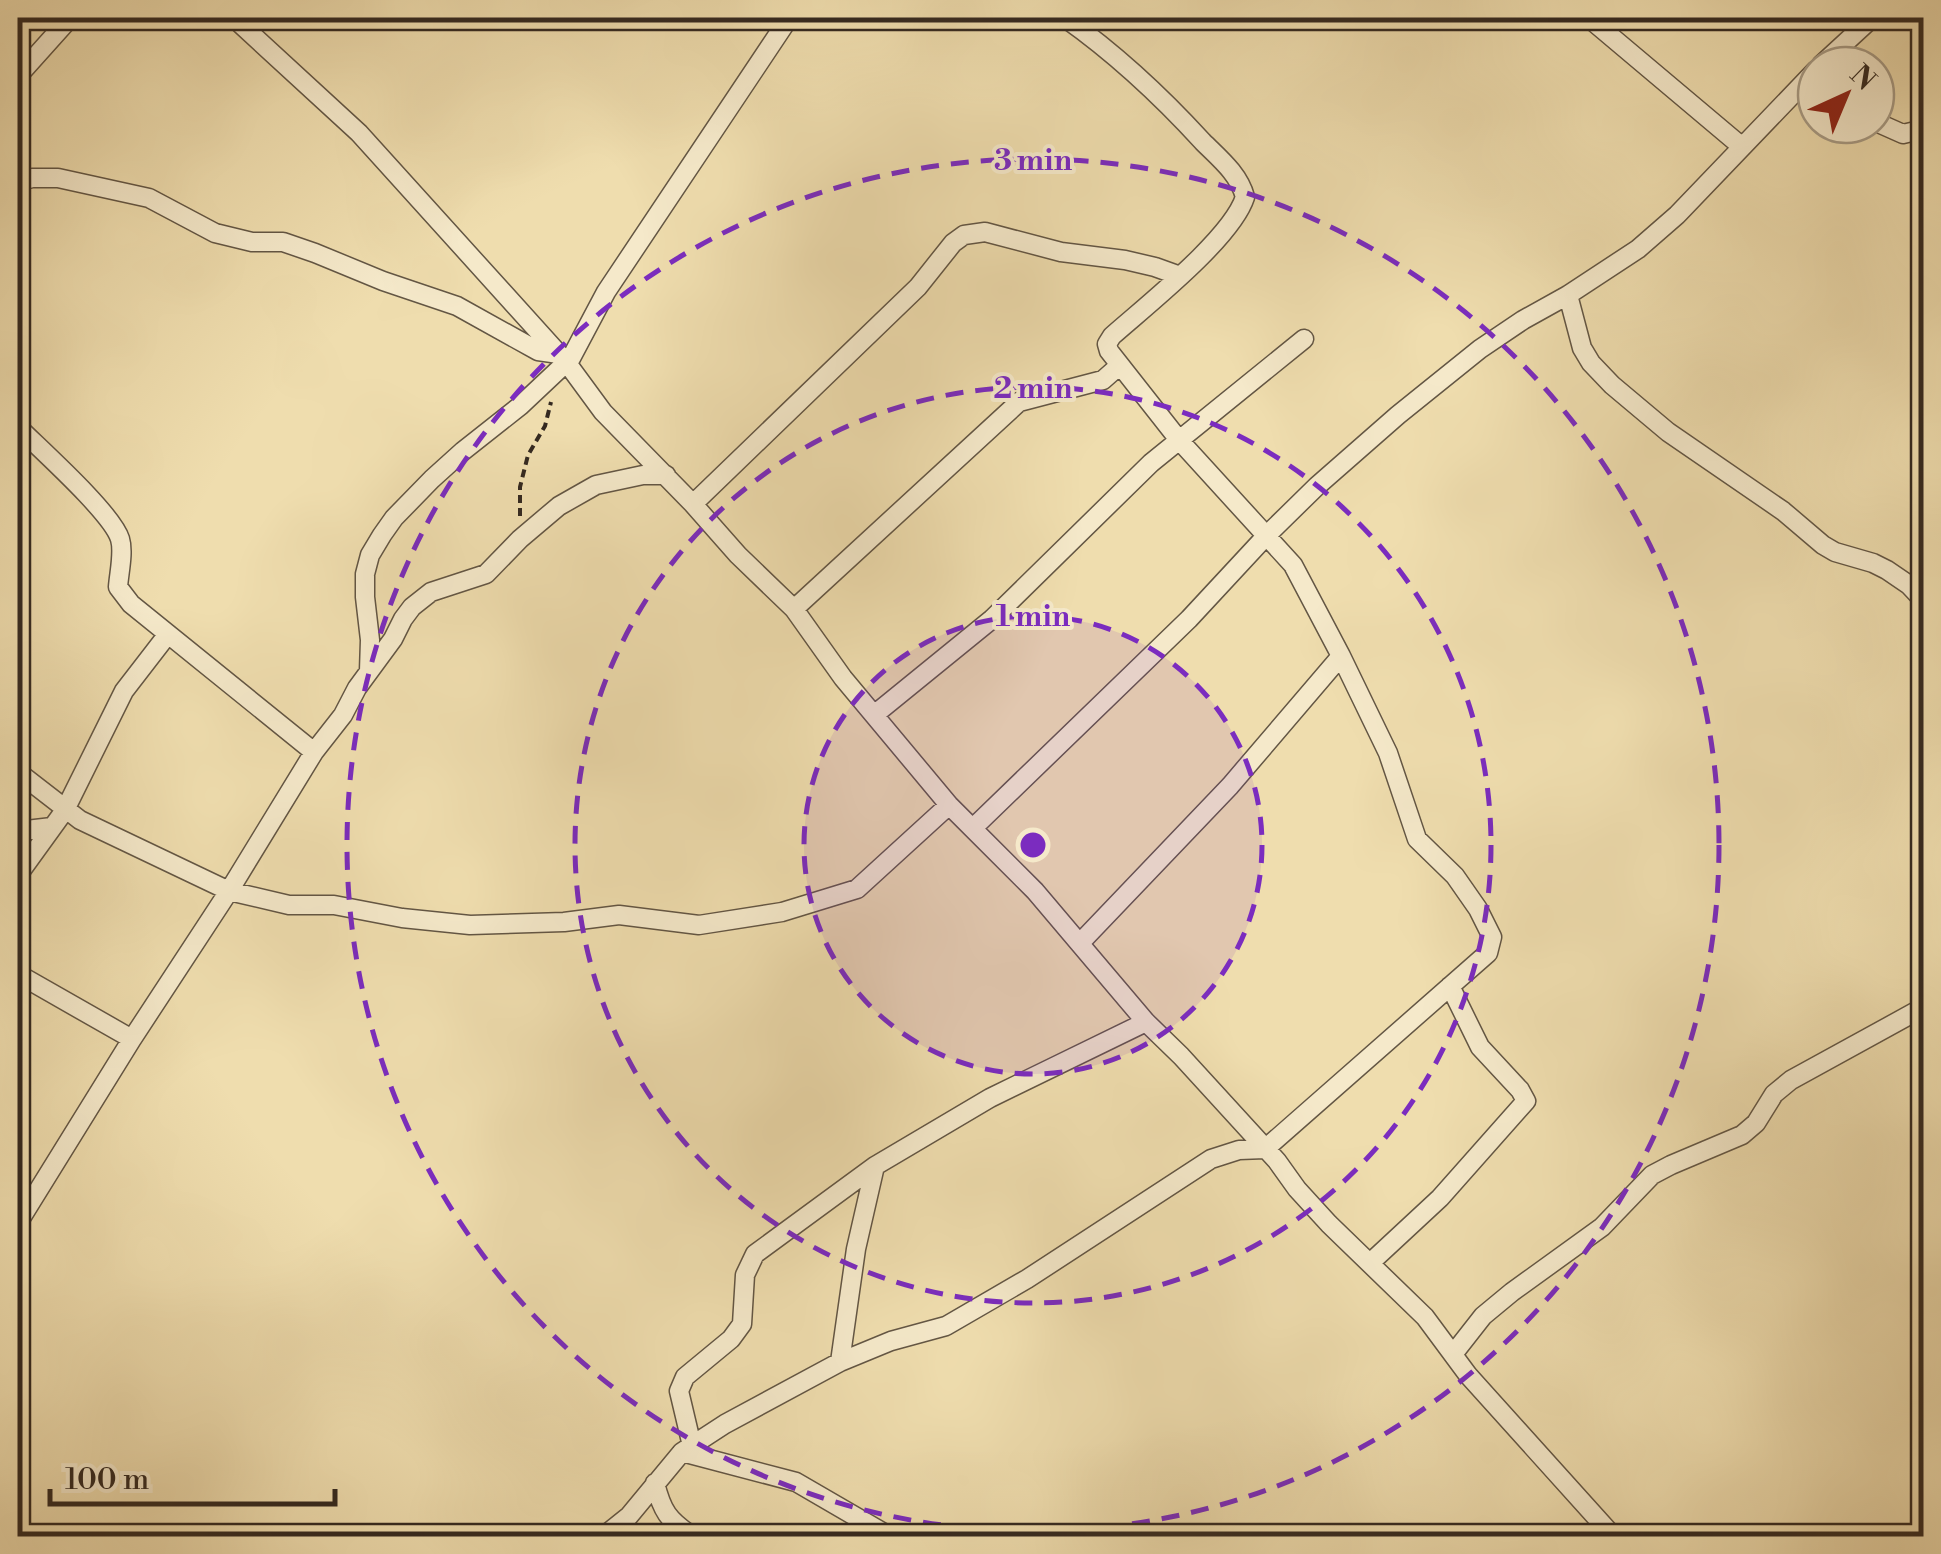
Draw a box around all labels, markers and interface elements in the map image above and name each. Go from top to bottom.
north arrow [1796,45,1896,145]
text: N [1842,58,1882,98]
text: 3 min [994,142,1073,180]
text: 2 min [994,370,1073,408]
text: 1 min [996,598,1071,636]
centre of rings [1015,827,1051,863]
scale bar [50,1444,335,1506]
text: 100 m [65,1461,149,1499]

